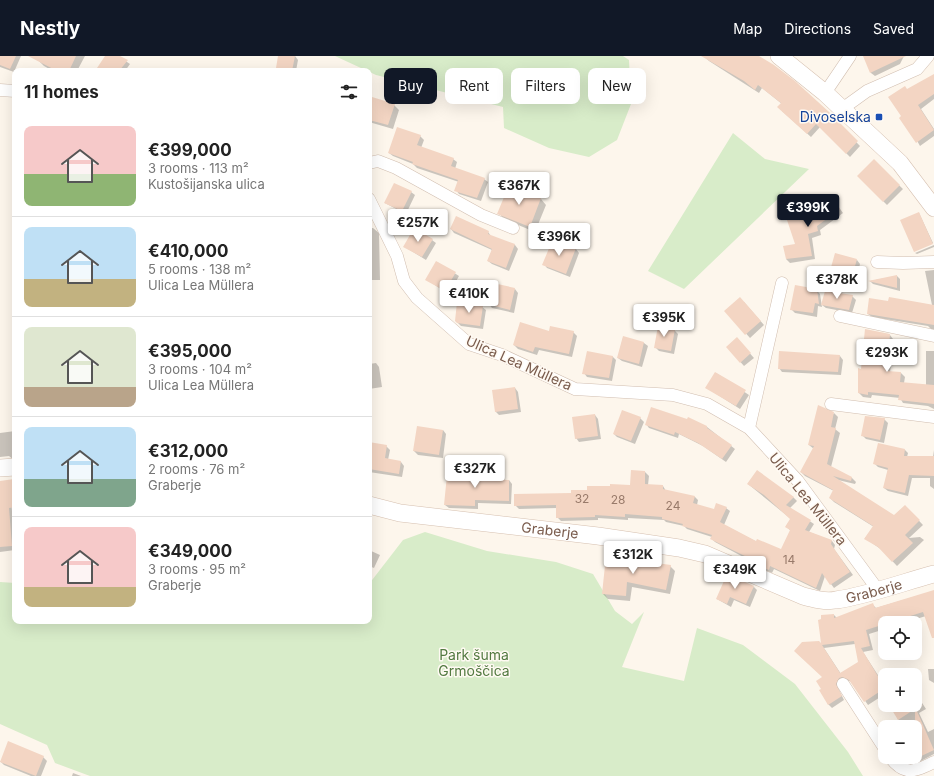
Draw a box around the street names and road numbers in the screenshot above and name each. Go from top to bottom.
street label: Ulica Lea Müllera [464,332,575,394]
street label: Ulica Lea Müllera [766,449,851,548]
street label: Graberje [521,518,580,542]
street label: Graberje [844,575,904,606]

